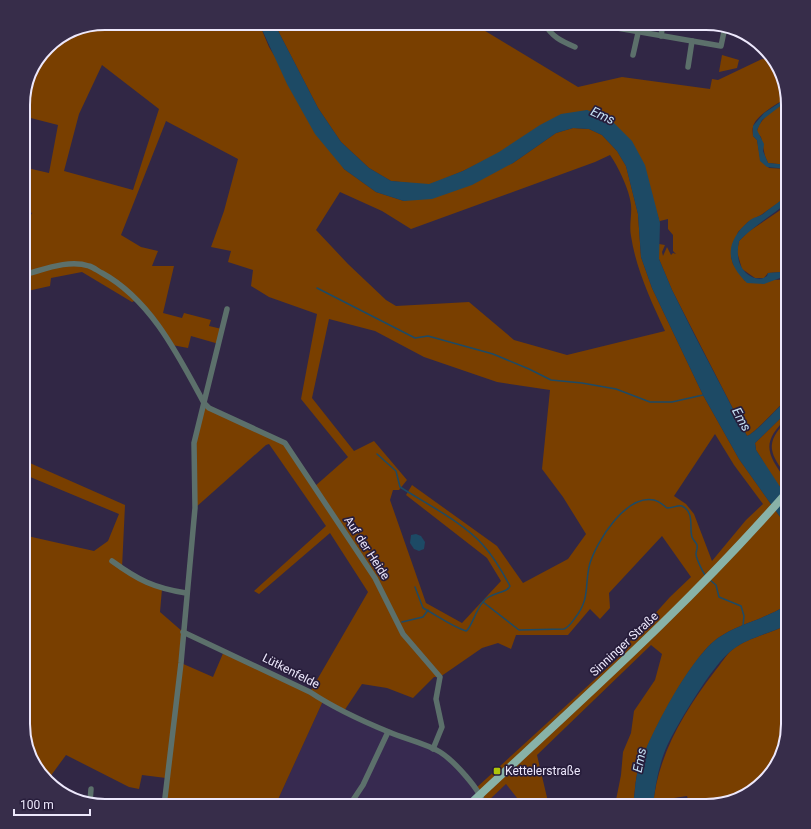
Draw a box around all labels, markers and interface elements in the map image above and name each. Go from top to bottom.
water label: Ems [588,104,618,128]
water label: Ems [729,405,754,434]
street label: Auf der Heide [341,514,393,582]
street label: Sinninger Straße [587,609,661,679]
street label: Lütkenfelde [260,651,322,691]
water label: Ems [630,746,649,774]
place label: Kettelerstraße [505,764,580,778]
marker: Kettelerstraße [492,766,502,776]
scale bar [14,791,90,817]
text: 100 m [20,798,54,812]

